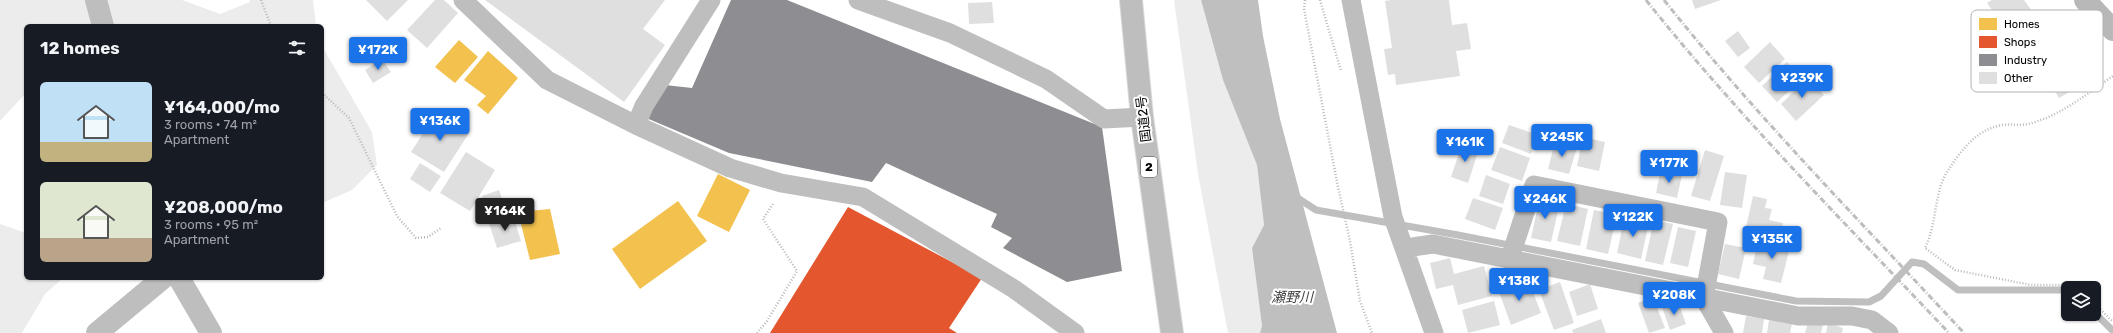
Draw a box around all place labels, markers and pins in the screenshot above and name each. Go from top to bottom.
pin: ¥172K [350,37,406,71]
pin: ¥239K [1774,65,1830,99]
pin: ¥136K [412,108,468,142]
pin: ¥245K [1534,124,1590,158]
pin: ¥161K [1437,129,1493,163]
pin: ¥177K [1641,150,1697,184]
pin: ¥246K [1517,186,1573,220]
pin: ¥164K [477,198,533,232]
pin: ¥122K [1605,204,1661,238]
pin: ¥135K [1744,226,1800,260]
pin: ¥138K [1491,268,1547,302]
pin: ¥208K [1646,282,1702,316]

